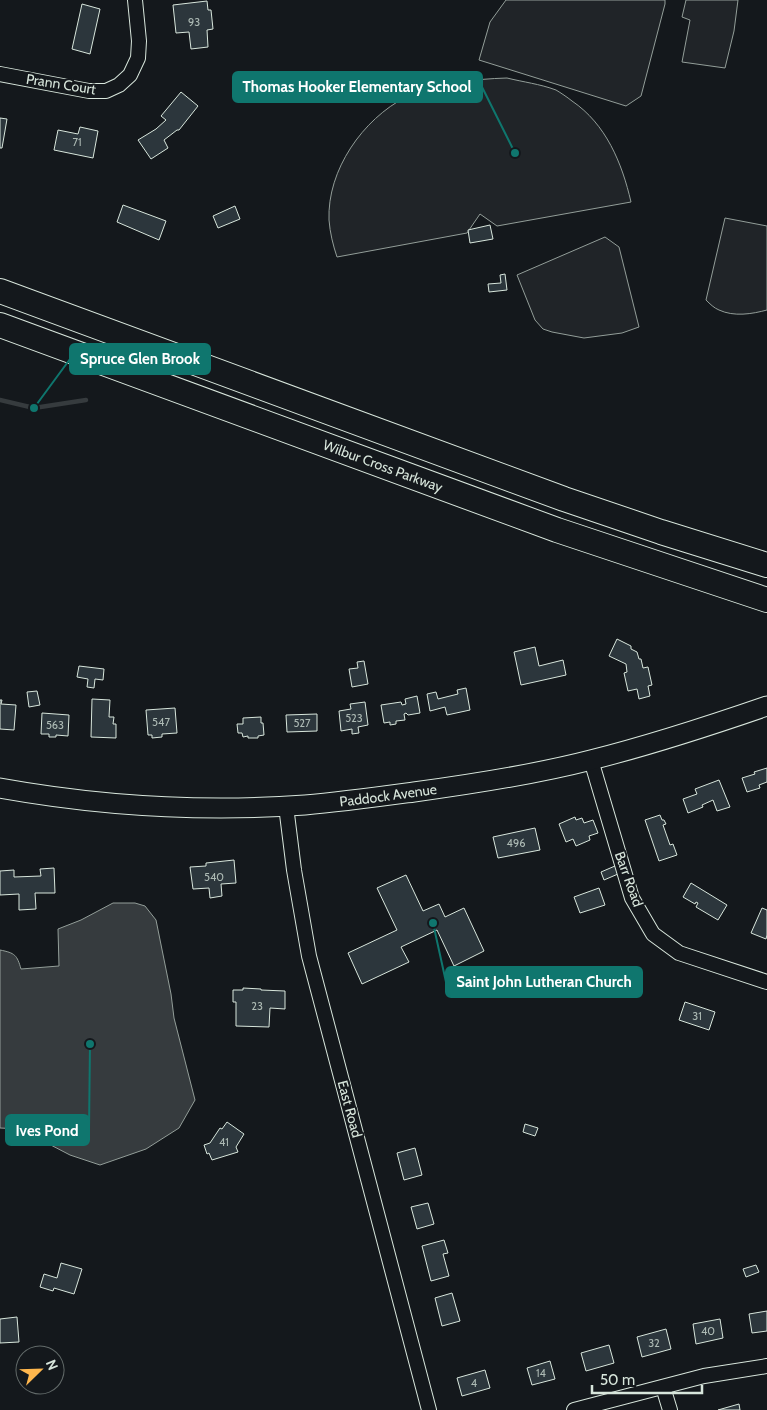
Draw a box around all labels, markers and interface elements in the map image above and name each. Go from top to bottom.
house number: 93 [188,15,200,29]
street label: Prann Court [25,70,97,98]
callout: Thomas Hooker Elementary School [233,72,482,102]
text: Thomas Hooker Elementary School [242,78,472,96]
house number: 71 [72,135,82,149]
callout: Spruce Glen Brook [70,344,210,374]
text: Spruce Glen Brook [80,350,201,368]
street label: Wilbur Cross Parkway [321,436,445,496]
house number: 523 [345,711,363,725]
house number: 547 [152,715,170,729]
house number: 527 [293,716,311,730]
house number: 563 [46,718,64,732]
street label: Paddock Avenue [338,780,438,811]
house number: 496 [507,836,525,850]
street label: Barr Road [611,849,647,909]
house number: 540 [204,870,224,884]
callout: Saint John Lutheran Church [446,967,642,997]
text: Saint John Lutheran Church [456,973,632,991]
house number: 23 [251,999,263,1013]
house number: 31 [692,1009,702,1023]
street label: East Road [334,1078,366,1140]
callout: Ives Pond [6,1115,89,1145]
text: Ives Pond [15,1122,79,1140]
house number: 41 [219,1135,229,1149]
house number: 40 [701,1324,715,1338]
house number: 32 [648,1336,660,1350]
north arrow [15,1345,65,1395]
text: N [42,1357,62,1373]
scale bar [592,1362,702,1394]
house number: 14 [536,1366,547,1380]
text: 50 m [600,1371,635,1389]
house number: 4 [471,1376,478,1390]

